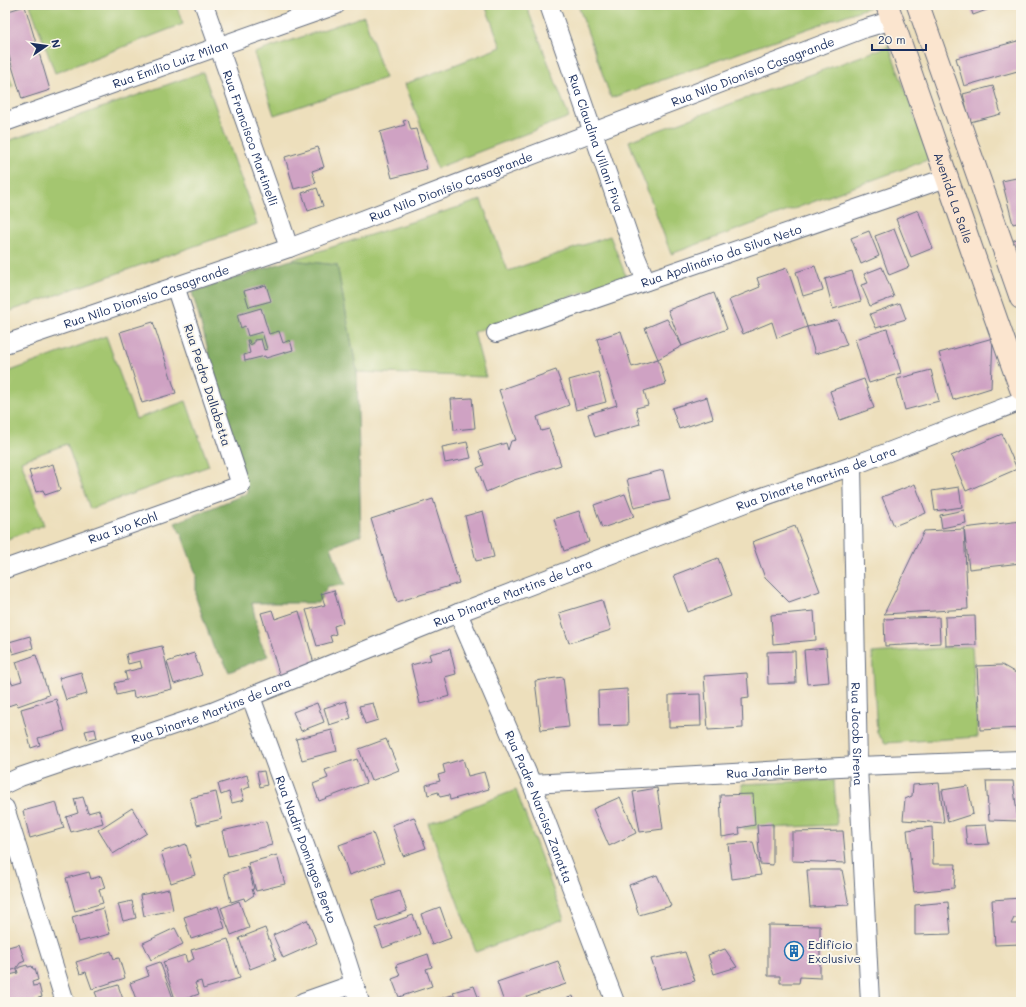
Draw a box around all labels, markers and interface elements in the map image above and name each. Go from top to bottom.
north arrow [26,26,66,66]
scale bar [872,26,926,52]
text: 20 m [878,31,906,47]
street label: Rua Nilo Dionísio Casagrande [669,33,837,110]
street label: Rua Emílio Luiz Milan [110,36,230,91]
text: N [48,38,64,49]
street label: Rua Francisco Martinelli [220,68,282,208]
street label: Rua Claudina Villani Piva [566,72,628,214]
street label: Rua Nilo Dionísio Casagrande [367,148,535,225]
street label: Avenida La Salle [931,150,977,246]
street label: Rua Apolinário da Silva Neto [639,220,803,291]
street label: Rua Nilo Dionísio Casagrande [61,261,231,332]
street label: Rua Pedro Dallabetta [181,322,235,448]
street label: Rua Dinarte Martins de Lara [734,442,898,514]
street label: Rua Ivo Kohl [86,507,160,547]
street label: Rua Dinarte Martins de Lara [431,554,594,630]
street label: Rua Dinarte Martins de Lara [129,673,293,747]
street label: Rua Jacob Sirena [848,682,867,786]
street label: Rua Padre Narciso Zanatta [502,728,577,885]
street label: Rua Jandir Berto [726,760,827,781]
street label: Rua Nadir Domingos Berto [272,773,341,925]
place label: Edifício Exclusive [808,936,861,966]
building icon: Edifício Exclusive [783,940,805,962]

